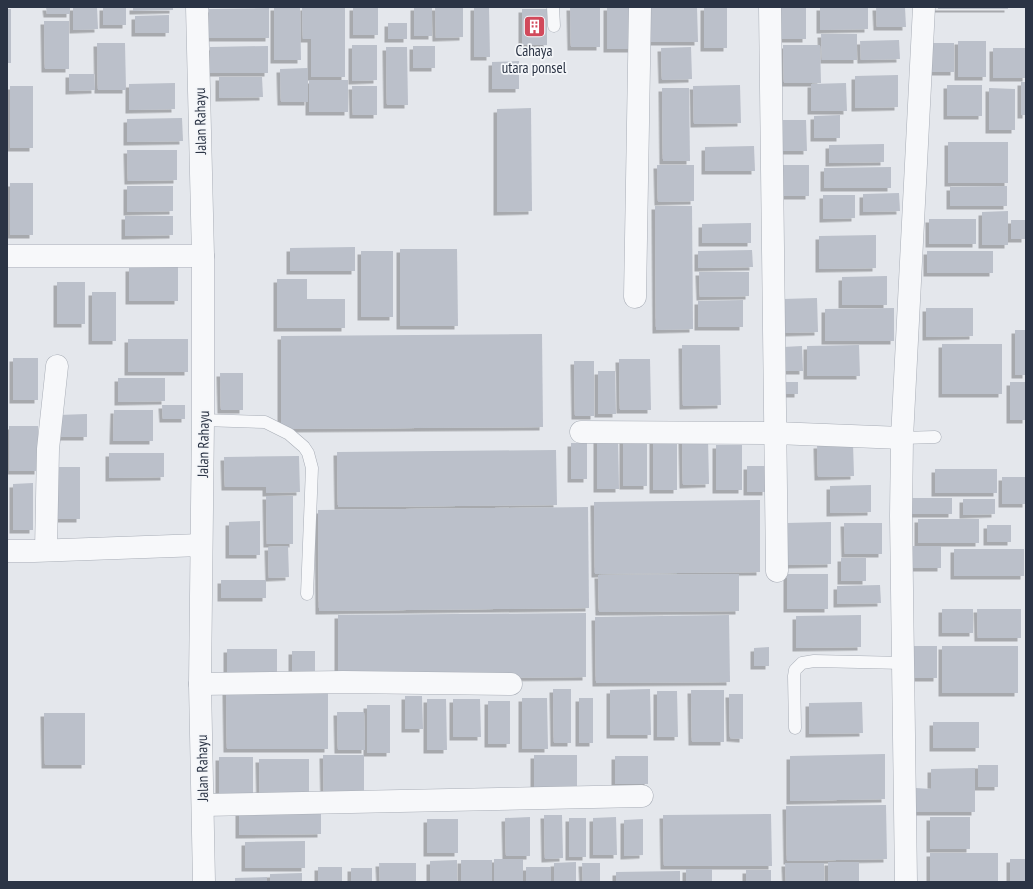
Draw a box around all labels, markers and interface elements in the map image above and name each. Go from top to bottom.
building icon: Cahaya utara ponsel [521,14,547,40]
place label: Cahaya utara ponsel [502,41,567,77]
street label: Jalan Rahayu [190,87,210,156]
street label: Jalan Rahayu [193,410,213,479]
street label: Jalan Rahayu [192,734,212,803]

